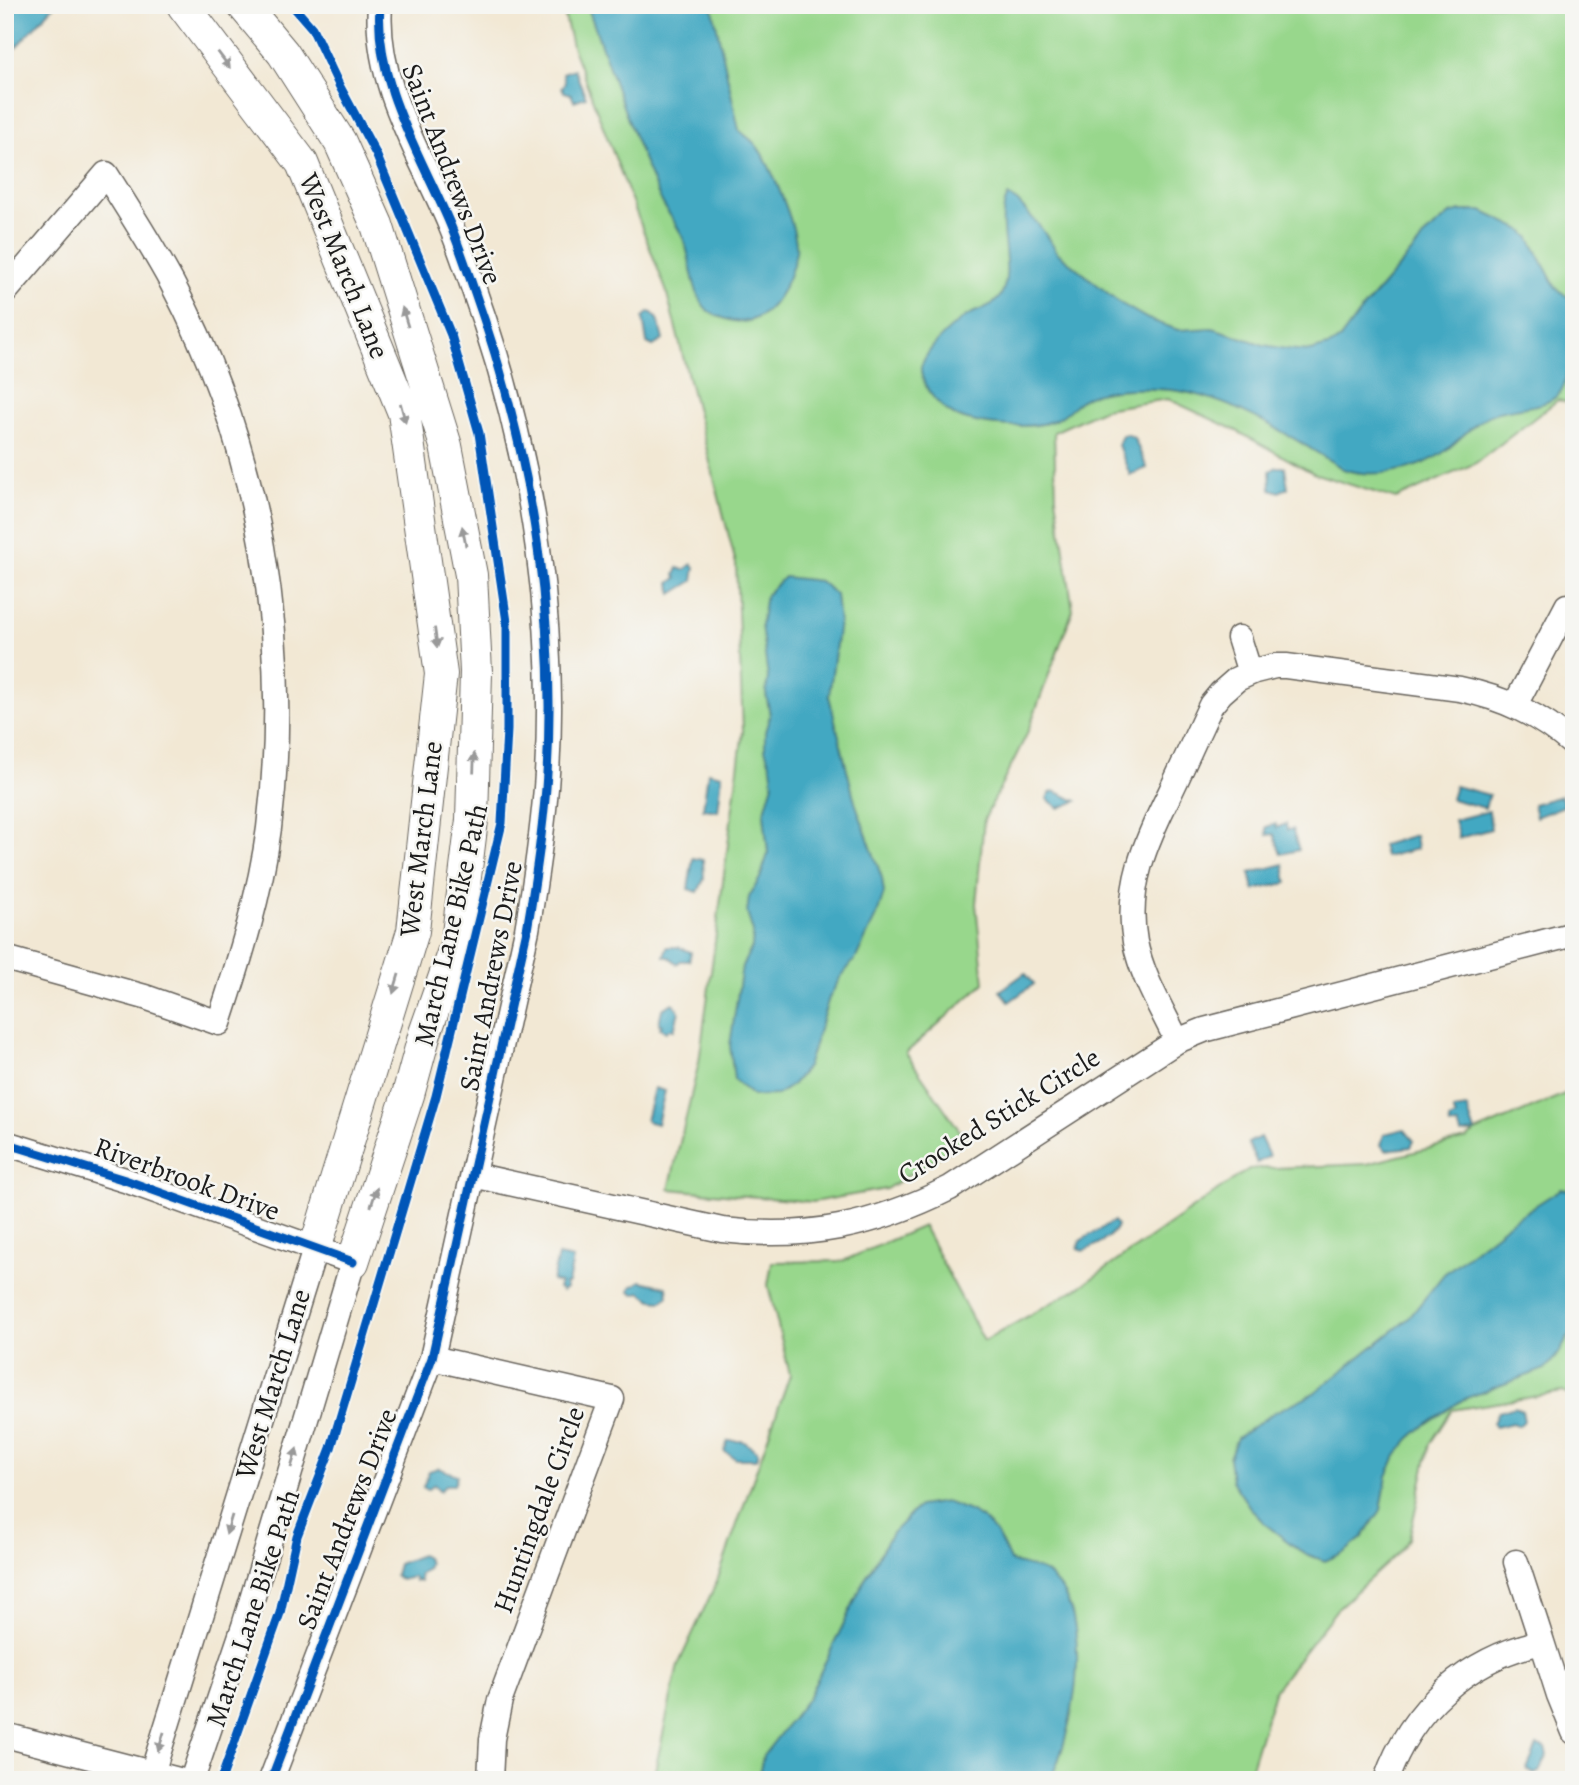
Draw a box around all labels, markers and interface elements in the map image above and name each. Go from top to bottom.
one-way arrow [217,51,231,69]
street label: Saint Andrews Drive [392,58,512,290]
street label: West March Lane [289,167,399,364]
one-way arrow [400,306,410,327]
one-way arrow [398,403,408,424]
one-way arrow [458,525,469,547]
one-way arrow [431,627,442,649]
street label: West March Lane [390,739,452,940]
one-way arrow [468,752,479,774]
street label: March Lane Bike Path [405,800,497,1050]
street label: Saint Andrews Drive [450,858,532,1094]
one-way arrow [391,973,401,994]
street label: Crooked Stick Circle [891,1039,1107,1193]
street label: Riverbrook Drive [89,1128,285,1230]
one-way arrow [370,1186,380,1207]
street label: West March Lane [226,1284,320,1485]
street label: Huntingdale Circle [484,1401,594,1619]
street label: Saint Andrews Drive [287,1403,407,1635]
one-way arrow [290,1447,300,1468]
street label: March Lane Bike Path [197,1484,309,1732]
one-way arrow [223,1515,234,1536]
one-way arrow [156,1732,166,1753]

